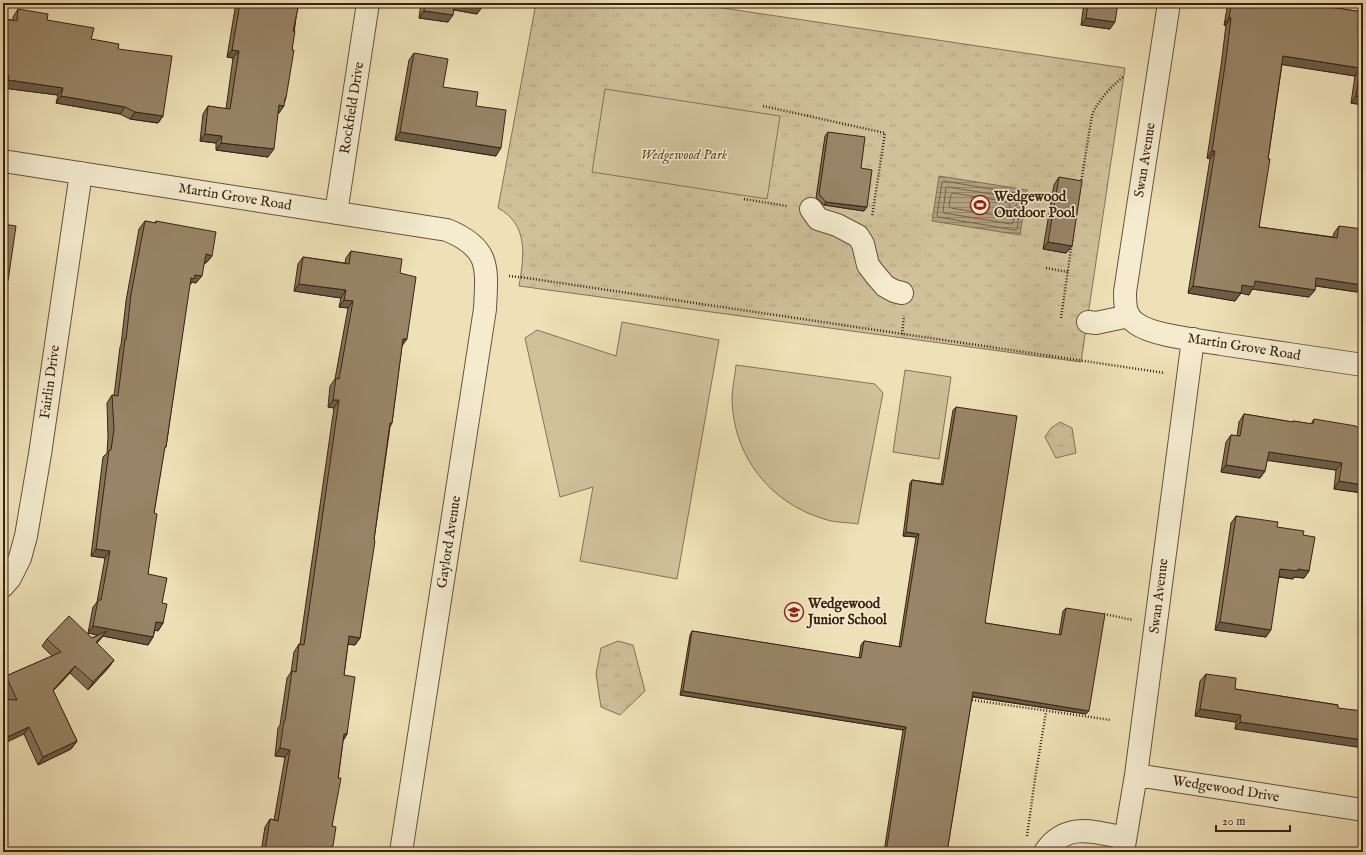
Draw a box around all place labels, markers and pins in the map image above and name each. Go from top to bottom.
place label: Wedgewood Outdoor Pool [993,188,1076,222]
sports icon: Wedgewood Outdoor Pool [969,194,991,216]
place label: Wedgewood Junior School [806,595,888,629]
school or university icon: Wedgewood Junior School [783,601,805,623]

